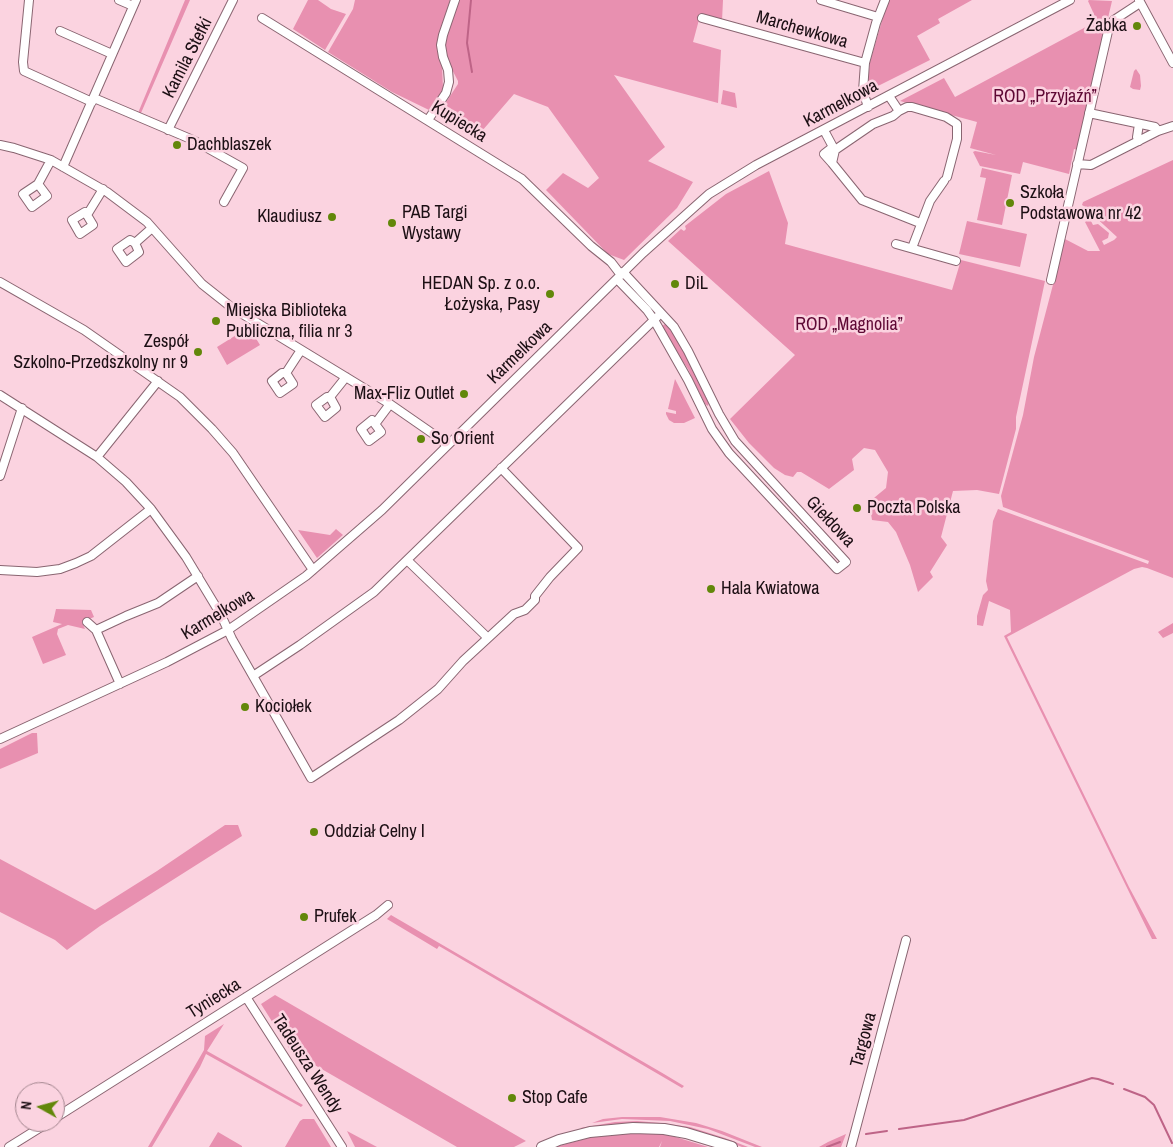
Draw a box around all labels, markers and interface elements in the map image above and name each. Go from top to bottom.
street label: Marchewkowa [754,7,850,53]
street label: Kamila Stefki [158,14,218,102]
place label: Żabka [1086,15,1127,37]
marker: Żabka [1131,20,1143,32]
street label: Karmelkowa [800,75,882,133]
park label: ROD „Przyjaźń” [993,86,1097,108]
street label: Kupiecka [427,97,491,147]
place label: Dachblaszek [187,134,271,156]
marker: Dachblaszek [171,139,183,151]
place label: Szkoła Podstawowa nr 42 [1020,182,1141,224]
marker: Szkoła Podstawowa nr 42 [1004,197,1016,209]
place label: PAB Targi Wystawy [402,202,468,244]
place label: Klaudiusz [257,206,322,228]
marker: Klaudiusz [326,211,338,223]
marker: PAB Targi Wystawy [386,217,398,229]
place label: HEDAN Sp. z o.o. Łożyska, Pasy [422,273,540,316]
place label: DiL [685,273,708,295]
marker: DiL [669,278,681,290]
marker: HEDAN Sp. z o.o. Łożyska, Pasy [544,288,556,300]
place label: Miejska Biblioteka Publiczna, filia nr 3 [226,300,352,342]
park label: ROD „Magnolia” [795,314,903,336]
marker: Miejska Biblioteka Publiczna, filia nr 3 [210,315,222,327]
street label: Karmelkowa [483,317,557,389]
place label: Zespół Szkolno-Przedszkolny nr 9 [13,331,188,374]
marker: Zespół Szkolno-Przedszkolny nr 9 [192,346,204,358]
place label: Max-Fliz Outlet [354,383,454,405]
marker: Max-Fliz Outlet [458,388,470,400]
place label: So Orient [431,428,494,450]
marker: So Orient [415,433,427,445]
street label: Giełdowa [801,492,859,552]
place label: Poczta Polska [867,497,961,519]
marker: Poczta Polska [851,502,863,514]
place label: Hala Kwiatowa [721,578,819,600]
marker: Hala Kwiatowa [705,583,717,595]
street label: Karmelkowa [178,585,258,645]
place label: Kociołek [255,696,312,718]
marker: Kociołek [239,701,251,713]
place label: Oddział Celny I [324,821,425,843]
marker: Oddział Celny I [308,826,320,838]
place label: Prufek [314,906,357,928]
marker: Prufek [298,911,310,923]
street label: Tyniecka [183,974,245,1024]
street label: Targowa [846,1010,882,1070]
street label: Tadeusza Wendy [267,1011,347,1117]
north arrow [15,1082,65,1132]
place label: Stop Cafe [522,1087,588,1109]
marker: Stop Cafe [506,1092,518,1104]
text: N [17,1100,36,1111]

